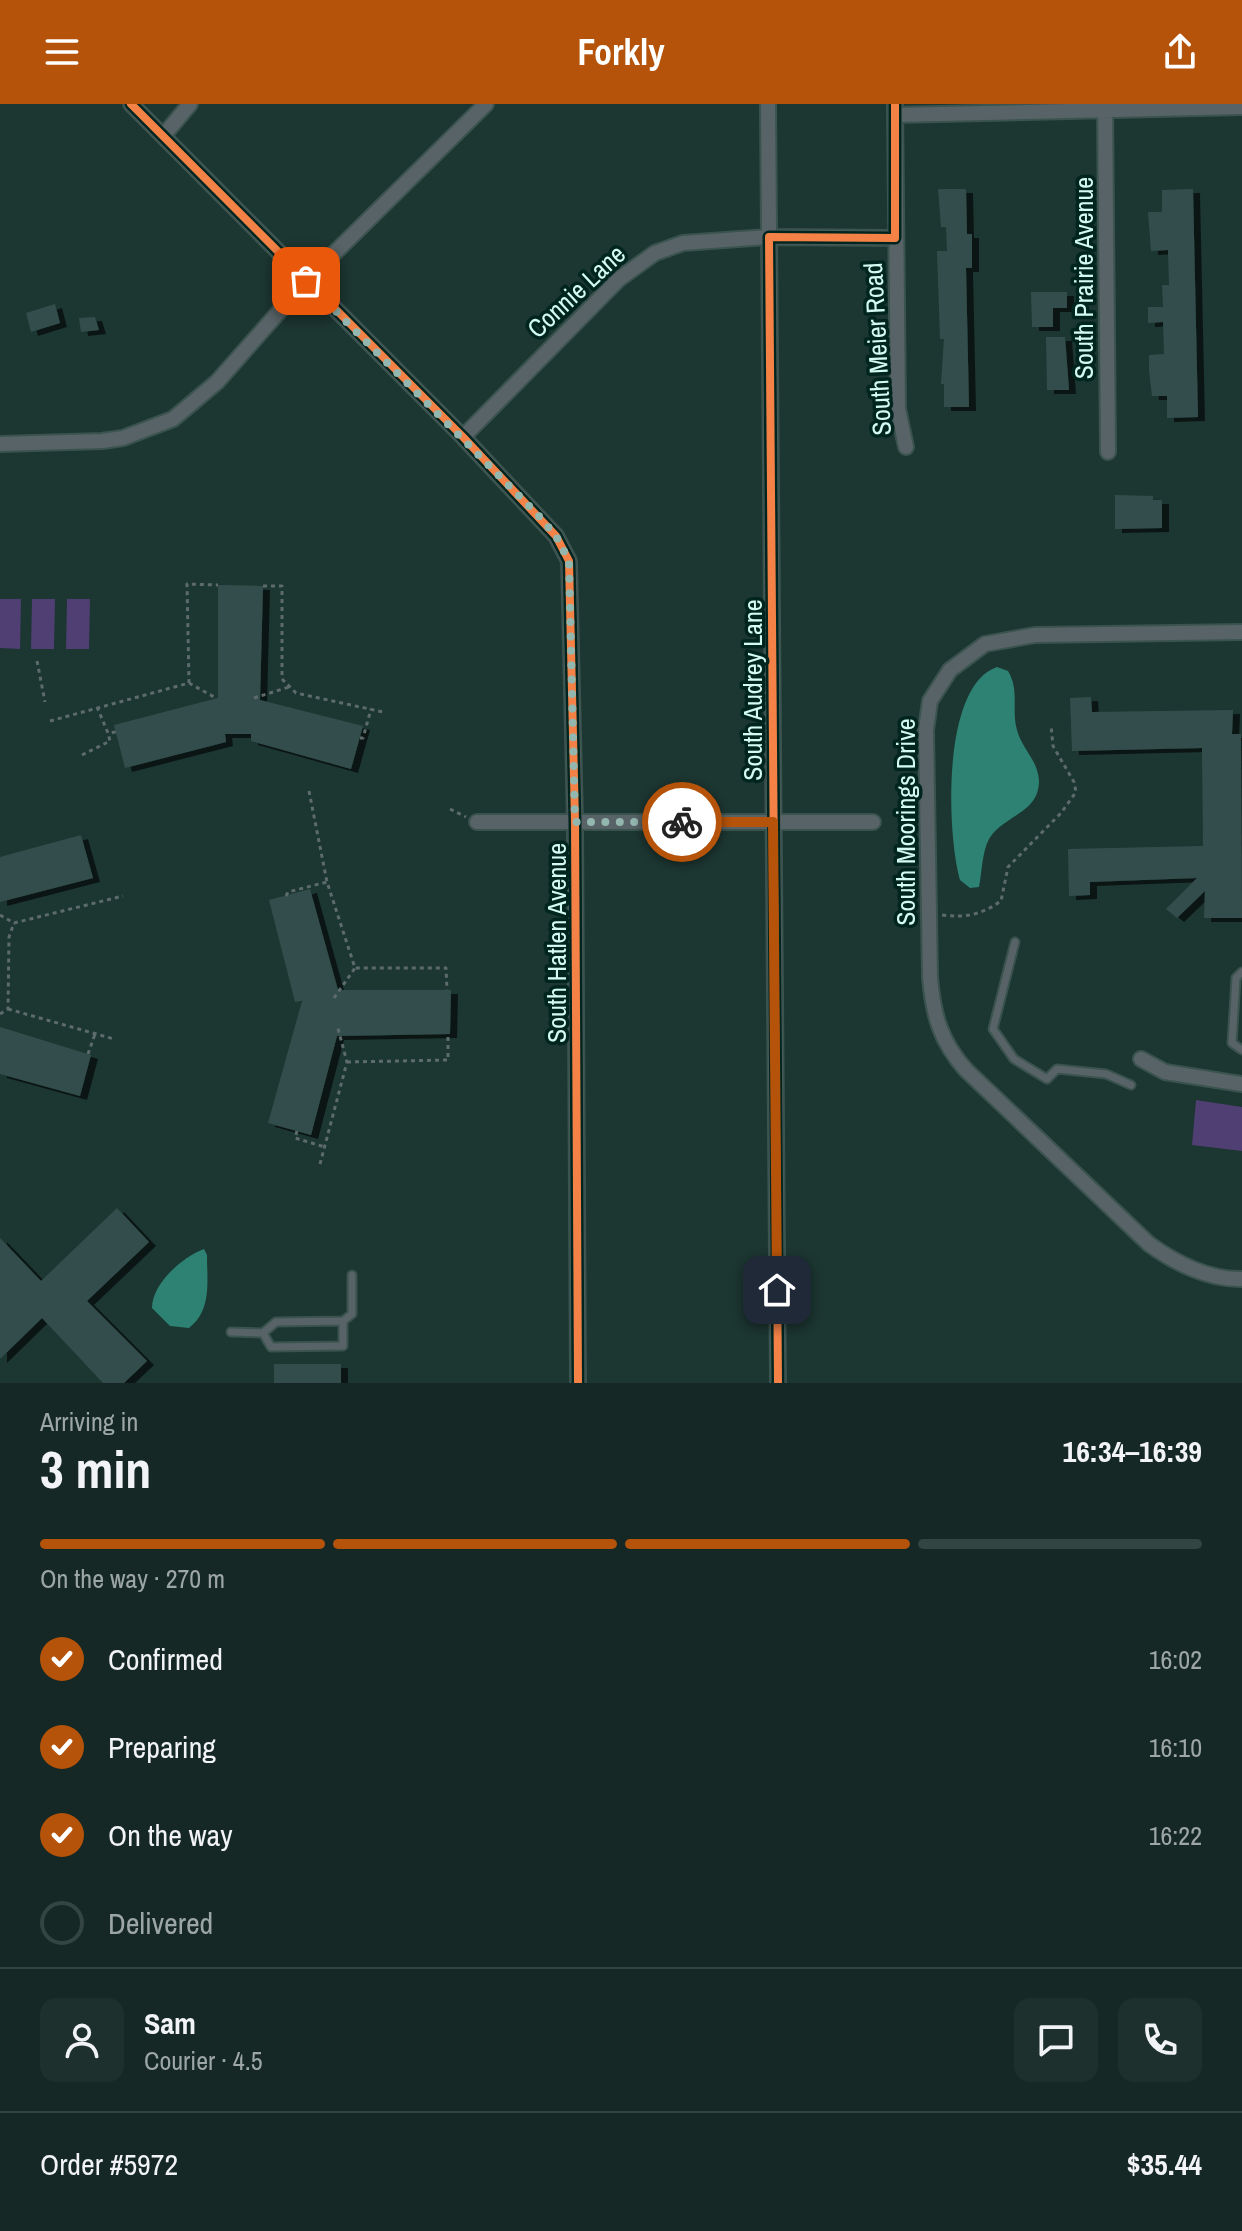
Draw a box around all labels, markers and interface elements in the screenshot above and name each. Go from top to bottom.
text: Forkly [577,28,665,76]
icon: menu [40,30,84,74]
icon: share [1158,30,1202,74]
street label: South Prairie Avenue [1066,177,1101,379]
street label: Connie Lane [519,237,633,345]
pin [272,247,340,315]
icon: bag [284,259,328,303]
street label: South Meier Road [855,262,899,436]
street label: South Audrey Lane [735,599,770,781]
street label: South Moorings Drive [888,718,923,926]
courier [642,782,722,862]
icon: bike [660,800,704,844]
street label: South Hatlen Avenue [539,843,574,1043]
pin [743,1256,811,1324]
icon: home [755,1268,799,1312]
text: Arriving in [40,1404,138,1439]
text: 16:34–16:39 [1063,1431,1202,1471]
text: 3 min [40,1434,151,1504]
text: On the way · 270 m [40,1561,225,1596]
icon: check [40,1637,84,1681]
text: Confirmed [108,1639,223,1679]
text: 16:02 [1149,1642,1202,1677]
icon: check [40,1725,84,1769]
text: Preparing [108,1727,216,1767]
text: 16:10 [1149,1730,1202,1765]
icon: check [40,1813,84,1857]
text: On the way [108,1815,232,1855]
text: 16:22 [1149,1818,1202,1853]
text: Delivered [108,1903,213,1943]
button: person [40,1998,124,2082]
button: chat [1014,1998,1098,2082]
button: phone [1118,1998,1202,2082]
text: Sam [144,2003,196,2043]
text: Courier · 4.5 [144,2043,263,2078]
text: Order #5972 [40,2144,178,2184]
text: $35.44 [1127,2144,1202,2184]

